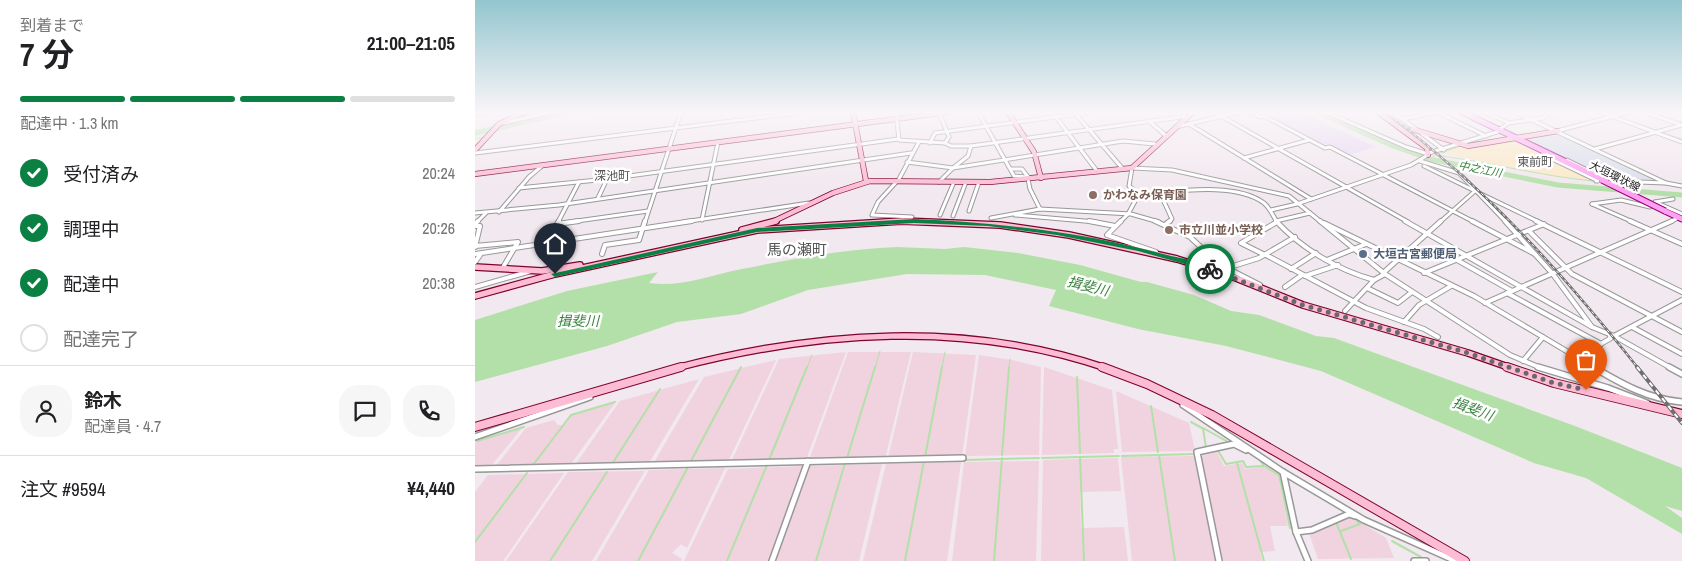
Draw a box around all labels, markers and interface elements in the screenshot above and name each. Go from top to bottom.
text: 到着まで [20,14,84,36]
text: 21:00–21:05 [367,30,455,56]
text: 7 分 [20,33,74,76]
text: 配達中 · 1.3 km [20,112,118,134]
district label: 東前町 [1517,154,1553,170]
water label: 中之江川 [1457,158,1504,180]
street label: 大垣環状線 [1587,158,1643,194]
icon: check [20,159,48,187]
text: 受付済み [63,161,139,187]
text: 20:24 [422,162,455,184]
district label: 深池町 [594,168,630,184]
place label: かわなみ保育園 [1103,187,1187,203]
marker: かわなみ保育園 [1087,189,1099,201]
icon: check [20,214,48,242]
text: 調理中 [63,216,120,242]
text: 20:26 [422,217,455,239]
place label: 市立川並小学校 [1179,222,1263,238]
pin [534,223,576,274]
marker: 市立川並小学校 [1163,224,1175,236]
icon: home [541,230,569,258]
district label: 馬の瀬町 [767,239,827,260]
courier [1185,244,1235,294]
place label: 大垣古宮郵便局 [1373,246,1457,262]
marker: 大垣古宮郵便局 [1357,248,1369,260]
icon: bike [1196,255,1224,283]
icon: check [20,269,48,297]
text: 配達中 [63,271,120,297]
text: 20:38 [422,272,455,294]
water label: 揖斐川 [1065,272,1112,300]
water label: 揖斐川 [557,312,601,330]
text: 配達完了 [63,326,139,352]
pin [1565,339,1607,390]
icon: bag [1572,346,1600,374]
button: person [20,385,72,437]
button: chat [339,385,391,437]
button: phone [403,385,455,437]
text: 鈴木 [84,387,122,413]
water label: 揖斐川 [1450,393,1498,425]
text: 配達員 · 4.7 [84,415,161,437]
text: ¥4,440 [407,475,455,501]
text: 注文 #9594 [20,476,106,502]

